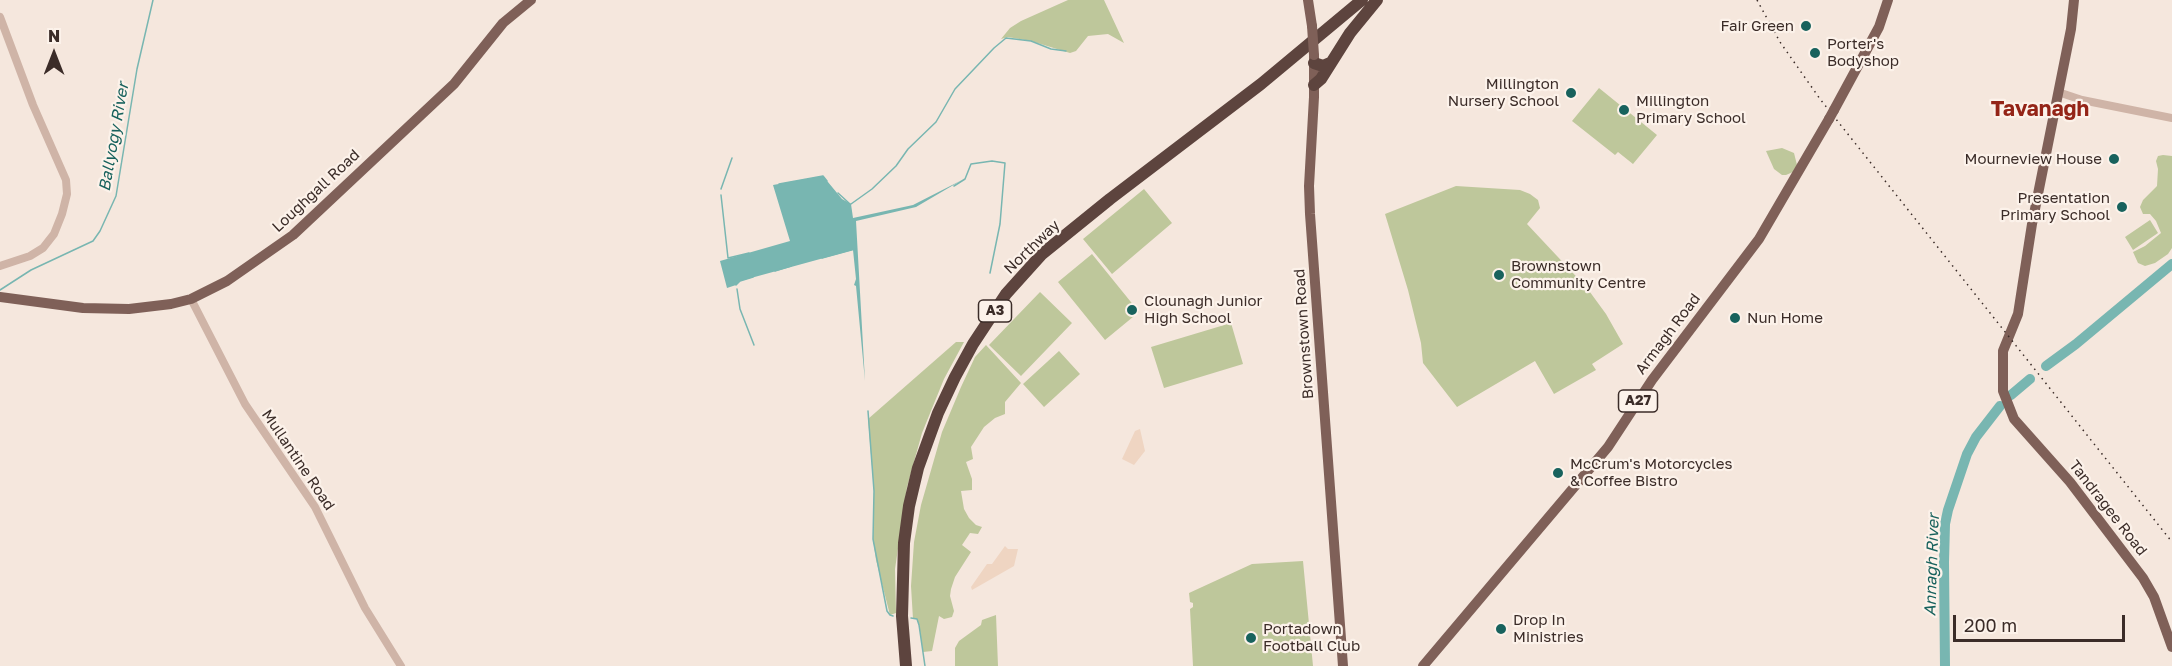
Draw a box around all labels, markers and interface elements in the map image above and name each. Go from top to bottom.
place label: Fair Green [1720,17,1794,35]
marker: Fair Green [1799,19,1813,33]
north arrow [24,24,84,84]
text: N [48,26,60,46]
place label: Porter's Bodyshop [1827,35,1899,70]
marker: Porter's Bodyshop [1808,46,1822,60]
place label: Millington Nursery School [1448,75,1559,110]
water label: Ballyogy River [95,81,133,193]
marker: Millington Nursery School [1564,86,1578,100]
place label: Millington Primary School [1636,92,1746,127]
district label: Tavanagh [1991,96,2089,122]
marker: Millington Primary School [1617,103,1631,117]
street label: Loughgall Road [269,146,363,236]
place label: Mourneview House [1965,150,2102,168]
marker: Mourneview House [2107,152,2121,166]
place label: Presentation Primary School [2000,189,2110,224]
marker: Presentation Primary School [2115,200,2129,214]
street label: Northway [1001,216,1063,278]
place label: Brownstown Community Centre [1511,257,1646,292]
street label: Brownstown Road [1290,268,1318,400]
marker: Brownstown Community Centre [1492,268,1506,282]
street label: Armagh Road [1632,290,1704,378]
place label: Clounagh Junior High School [1144,292,1262,327]
road number: A3 [978,300,1012,322]
marker: Clounagh Junior High School [1125,303,1139,317]
place label: Nun Home [1747,309,1823,327]
marker: Nun Home [1728,311,1742,325]
road number: A27 [1618,390,1658,412]
street label: Mullantine Road [258,406,338,514]
place label: McCrum's Motorcycles & Coffee Bistro [1570,455,1732,490]
street label: Tandragee Road [2065,457,2151,559]
marker: McCrum's Motorcycles & Coffee Bistro [1551,466,1565,480]
water label: Annagh River [1921,513,1943,617]
scale bar [1956,603,2128,641]
place label: Drop In Ministries [1513,611,1584,646]
text: 200 m [1964,614,2017,636]
place label: Portadown Football Club [1263,620,1360,655]
marker: Drop In Ministries [1494,622,1508,636]
marker: Portadown Football Club [1244,631,1258,645]

